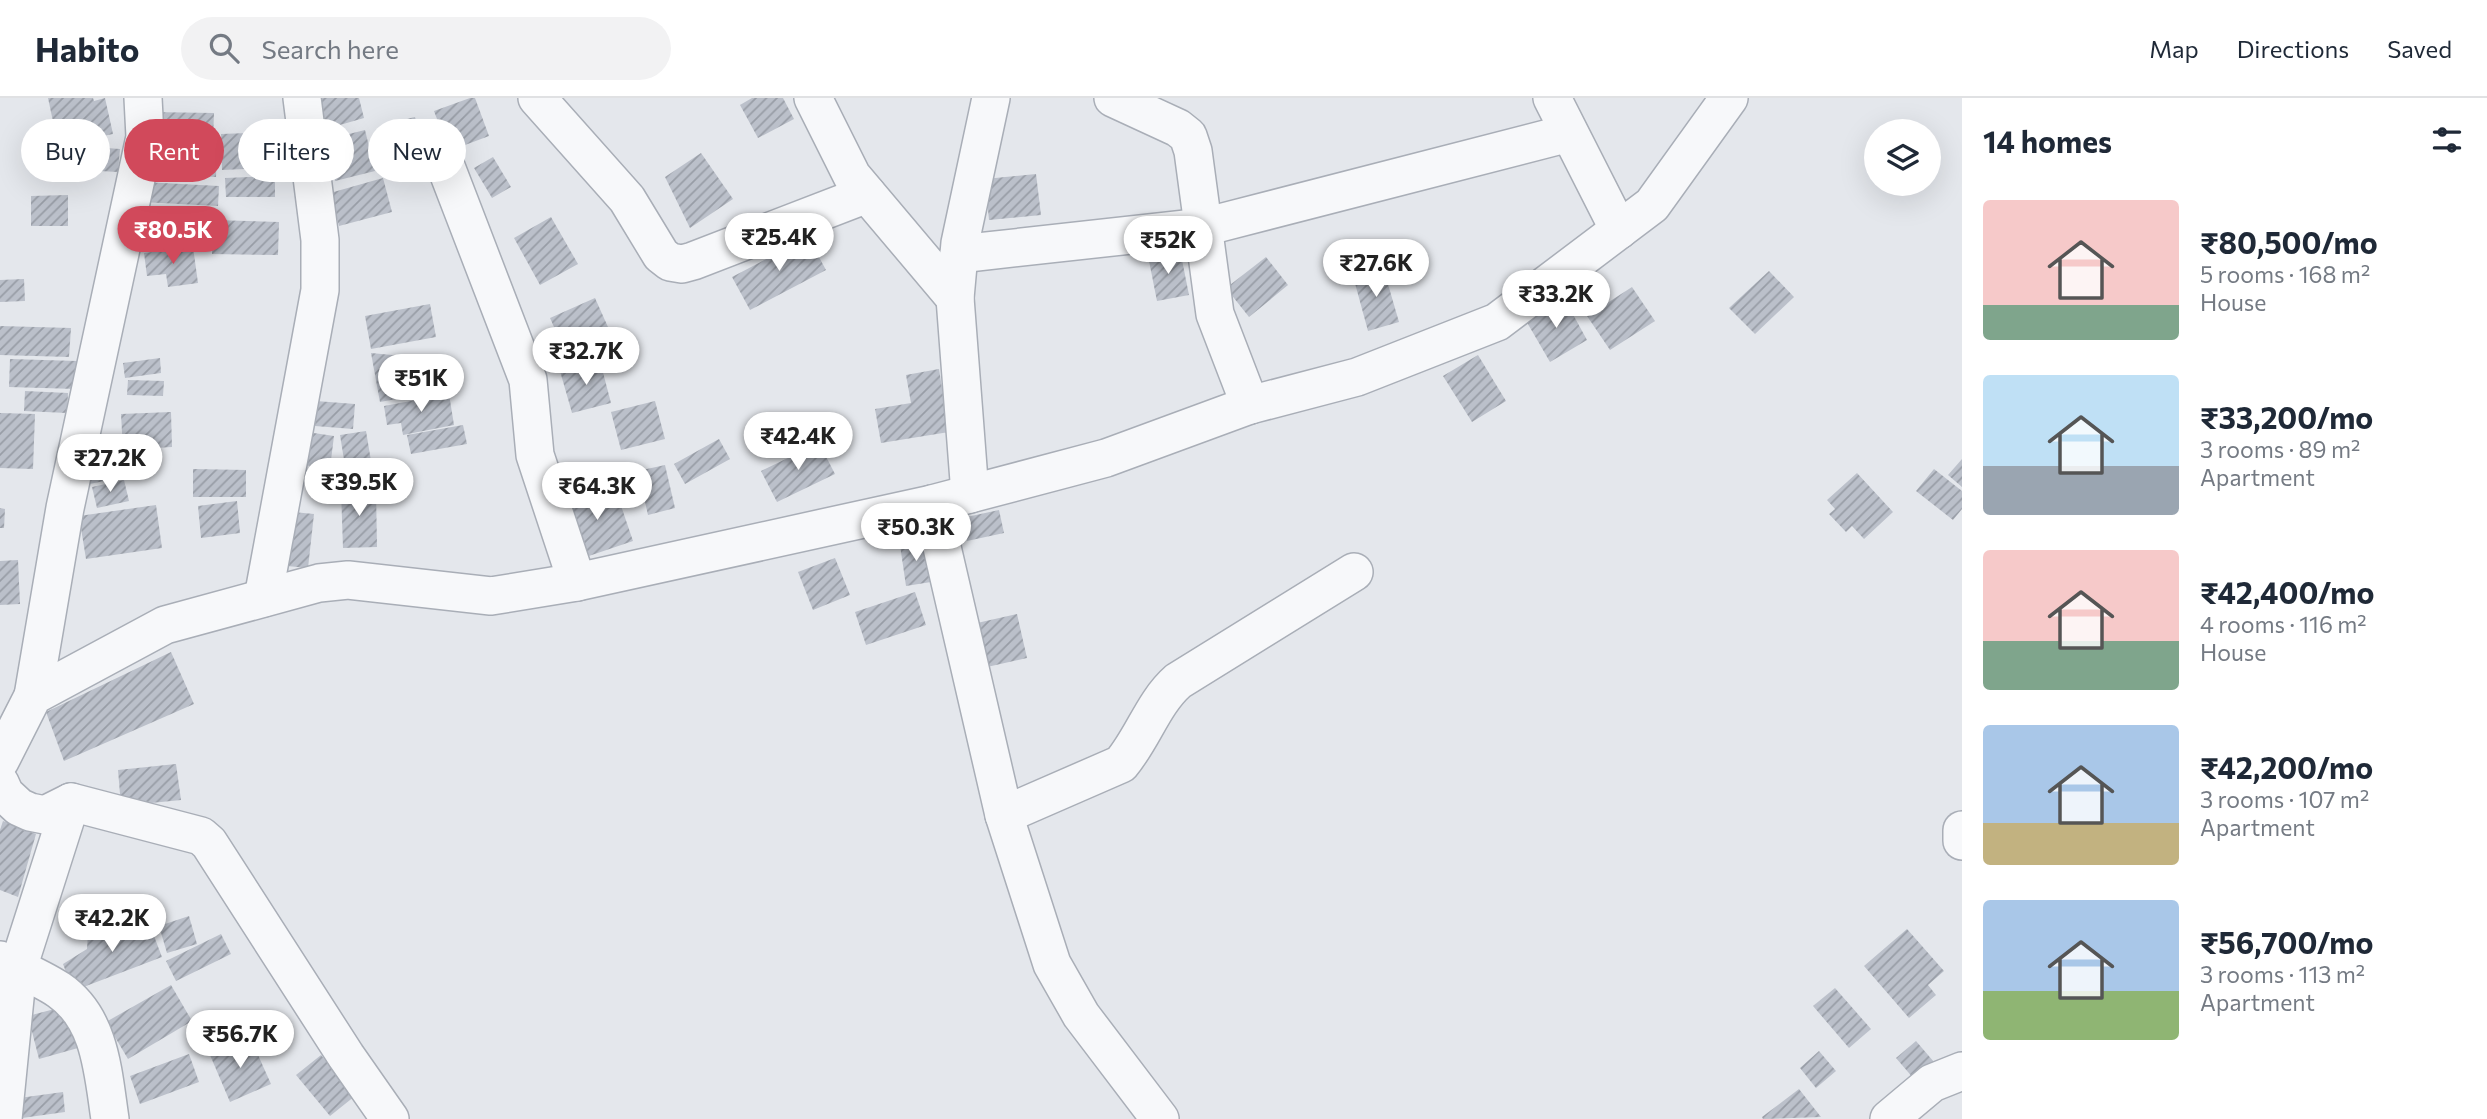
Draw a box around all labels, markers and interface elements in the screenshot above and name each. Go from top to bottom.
search box [181,17,671,80]
text: Habito [35,28,139,69]
icon: search [205,29,243,67]
text: Search here [261,33,399,64]
text: Map [2149,34,2199,63]
text: Directions [2237,34,2349,63]
text: Saved [2387,34,2452,63]
chip: Buy [21,119,110,182]
chip: Rent [124,119,224,182]
chip: Filters [238,119,354,182]
chip: New [368,119,466,182]
map controls [1864,119,1941,196]
button: layers [1864,119,1941,196]
icon: filters [2428,121,2466,159]
text: 14 homes [1983,122,2112,159]
pin: ₹80.5K [116,206,230,266]
pin: ₹25.4K [722,214,836,273]
text: ₹80.5K [134,215,212,243]
pin: ₹52K [1127,216,1209,276]
text: ₹25.4K [741,222,817,250]
text: ₹80,500/mo [2200,223,2378,260]
text: ₹52K [1140,225,1196,253]
icon: home [2039,228,2123,312]
pin: ₹27.6K [1319,240,1433,299]
text: ₹27.6K [1339,248,1413,276]
text: 5 rooms · 168 m² [2200,260,2370,288]
pin: ₹33.2K [1499,271,1613,330]
text: ₹33.2K [1518,279,1594,307]
text: House [2200,288,2266,316]
pin: ₹32.7K [529,328,643,387]
text: ₹32.7K [548,336,624,364]
pin: ₹51K [380,354,462,414]
text: ₹51K [394,363,448,391]
text: ₹33,200/mo [2200,398,2373,435]
icon: home [2039,403,2123,487]
pin: ₹42.4K [741,412,855,472]
text: ₹42.4K [760,421,836,449]
pin: ₹27.2K [53,434,167,494]
text: 3 rooms · 89 m² [2200,435,2360,463]
text: ₹27.2K [73,443,147,471]
pin: ₹39.5K [302,458,416,518]
pin: ₹64.3K [540,462,654,522]
text: Apartment [2200,463,2315,491]
text: ₹39.5K [320,467,398,495]
text: ₹64.3K [558,471,636,499]
pin: ₹50.3K [859,504,973,563]
text: ₹50.3K [877,512,955,540]
text: ₹42,400/mo [2200,573,2374,610]
icon: home [2039,578,2123,662]
text: 4 rooms · 116 m² [2200,610,2367,638]
text: House [2200,638,2266,666]
text: ₹42,200/mo [2200,748,2373,785]
icon: home [2039,753,2123,837]
text: 3 rooms · 107 m² [2200,785,2369,813]
text: Apartment [2200,813,2315,841]
pin: ₹42.2K [55,894,169,954]
text: ₹42.2K [74,903,150,931]
text: ₹56,700/mo [2200,923,2373,960]
icon: home [2039,928,2123,1012]
text: 3 rooms · 113 m² [2200,960,2365,988]
text: Apartment [2200,988,2315,1016]
pin: ₹56.7K [183,1010,297,1070]
text: ₹56.7K [202,1019,278,1047]

